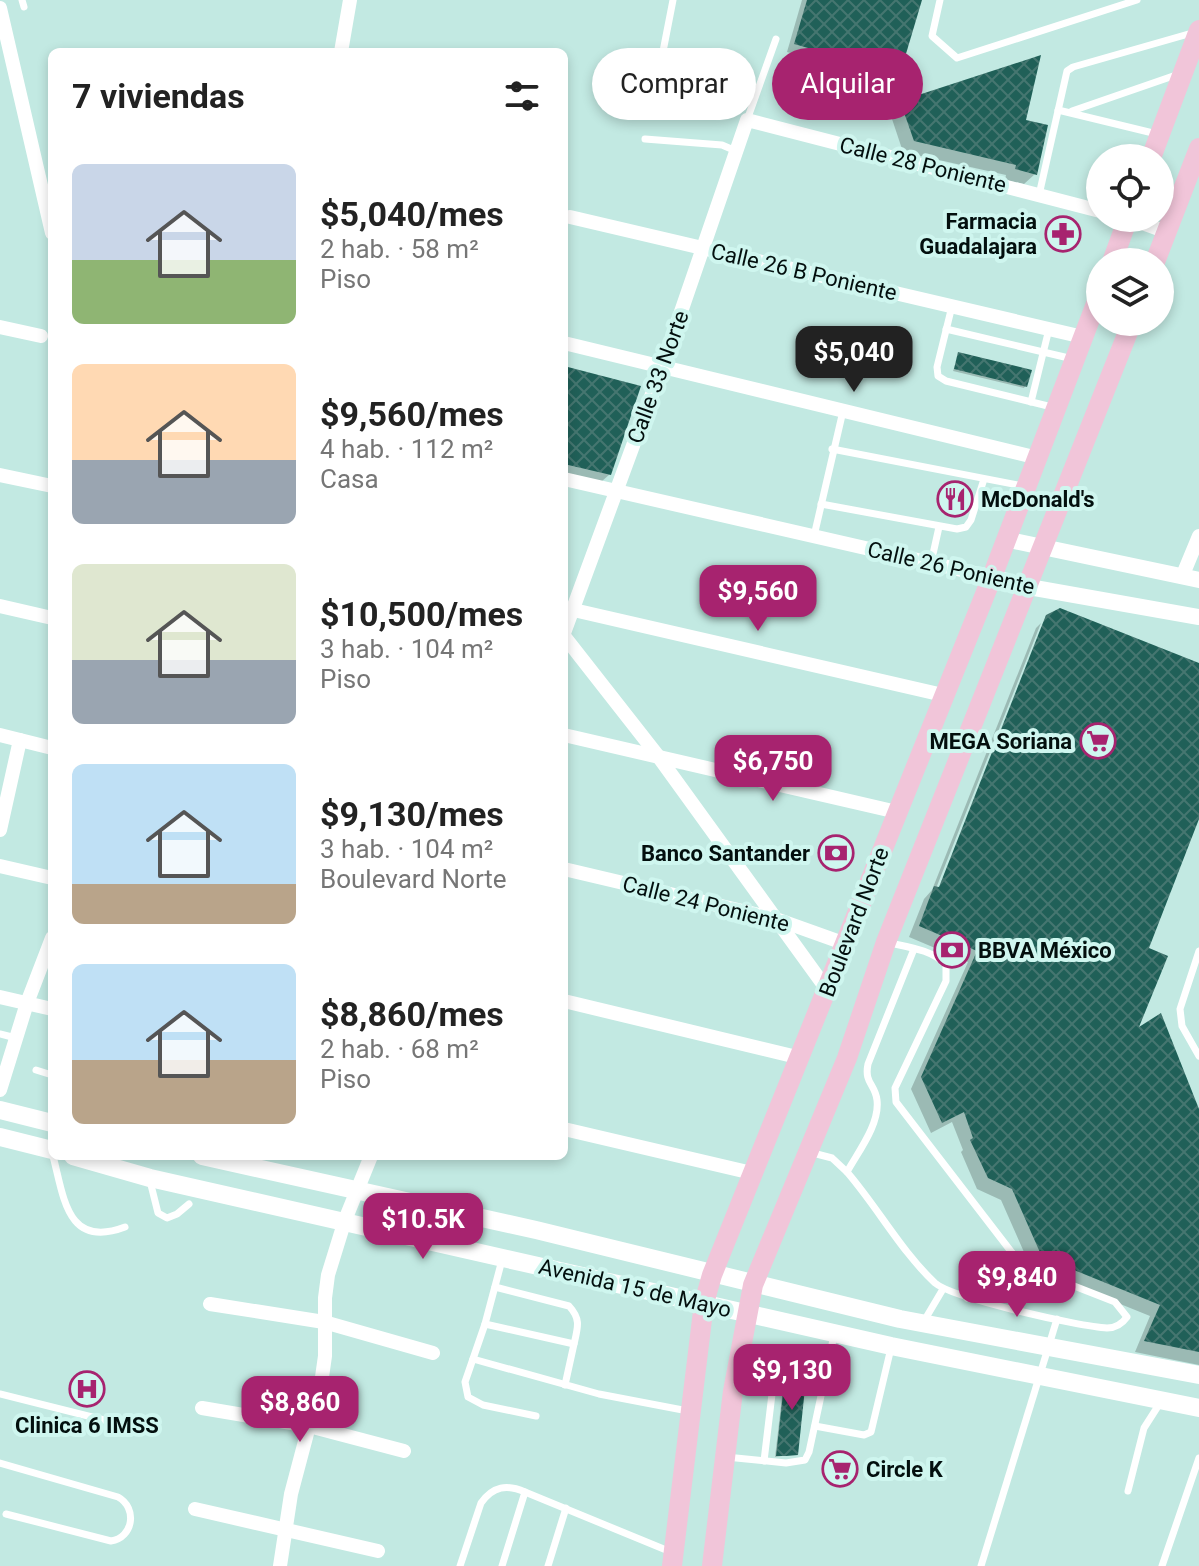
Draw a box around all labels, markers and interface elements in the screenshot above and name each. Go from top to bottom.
chip: Comprar [592,48,756,120]
chip: Alquilar [772,48,923,120]
icon: filters [500,74,544,118]
text: 7 viviendas [72,76,245,116]
street label: Calle 28 Poniente [837,132,1009,198]
map controls [1086,144,1174,336]
button: locate [1086,144,1174,232]
text: $5,040/mes [320,194,504,234]
icon: home [136,196,232,292]
place label: Farmacia Guadalajara [919,209,1037,259]
pharmacy icon: Farmacia Guadalajara [1044,215,1082,253]
text: 2 hab. · 58 m² [320,234,479,264]
street label: Calle 26 B Poniente [709,238,899,306]
button: layers [1086,248,1174,336]
text: Piso [320,264,371,294]
street label: Calle 33 Norte [622,307,694,447]
pin: $5,040 [789,326,919,394]
text: $5,040 [814,337,894,367]
text: $9,560/mes [320,394,504,434]
icon: home [136,396,232,492]
text: 4 hab. · 112 m² [320,434,493,464]
text: Casa [320,464,379,494]
restaurant icon: McDonald's [936,480,974,518]
place label: McDonald's [981,487,1095,512]
street label: Calle 26 Poniente [865,537,1037,599]
pin: $9,560 [693,565,823,633]
text: $9,560 [718,576,798,606]
text: $10,500/mes [320,594,523,634]
icon: home [136,596,232,692]
text: 3 hab. · 104 m² [320,634,493,664]
text: Piso [320,664,371,694]
supermarket icon: MEGA Soriana [1079,722,1117,760]
place label: MEGA Soriana [929,729,1072,754]
pin: $6,750 [708,735,838,803]
text: $6,750 [733,746,813,776]
text: $9,130/mes [320,794,504,834]
icon: home [136,796,232,892]
text: 3 hab. · 104 m² [320,834,493,864]
bank icon: Banco Santander [817,834,855,872]
place label: Banco Santander [641,841,810,866]
street label: Boulevard Norte [814,844,894,1000]
text: Boulevard Norte [320,864,507,894]
street label: Calle 24 Poniente [620,871,792,937]
bank icon: BBVA México [933,931,971,969]
place label: BBVA México [978,938,1112,963]
text: $8,860/mes [320,994,504,1034]
icon: home [136,996,232,1092]
text: 2 hab. · 68 m² [320,1034,479,1064]
text: Piso [320,1064,371,1094]
pin: $10.5K [358,1193,488,1261]
text: $10.5K [381,1204,465,1234]
pin: $9,840 [952,1251,1082,1319]
street label: Avenida 15 de Mayo [536,1254,734,1322]
text: $9,840 [977,1262,1057,1292]
pin: $9,130 [727,1344,857,1412]
text: $9,130 [752,1355,832,1385]
hospital icon: Clinica 6 IMSS [68,1370,106,1408]
pin: $8,860 [235,1376,365,1444]
text: $8,860 [260,1387,340,1417]
place label: Clinica 6 IMSS [15,1413,159,1438]
supermarket icon: Circle K [821,1450,859,1488]
place label: Circle K [866,1457,944,1482]

